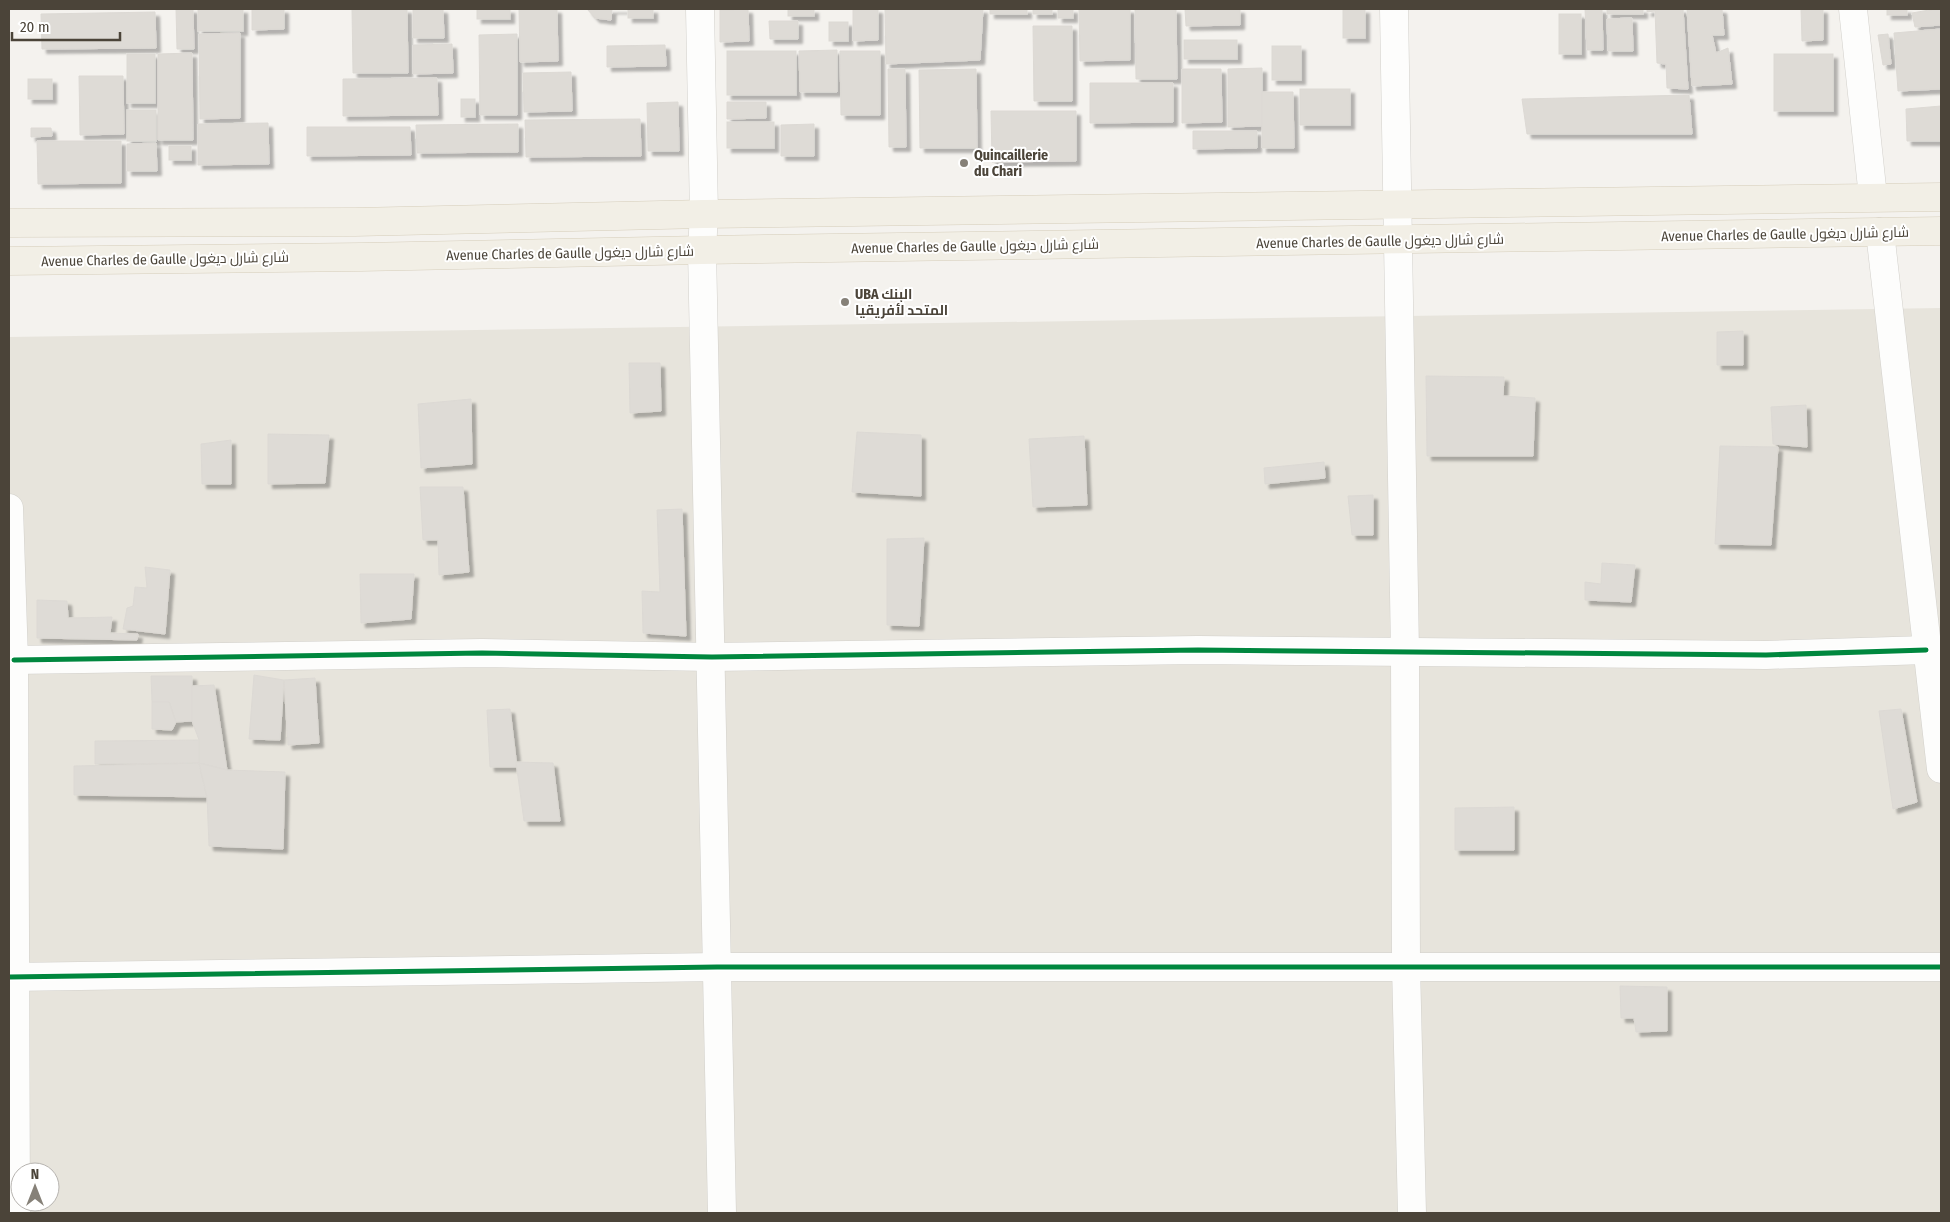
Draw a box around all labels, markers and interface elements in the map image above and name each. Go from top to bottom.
scale bar [12,10,120,42]
text: 20 m [20,18,50,36]
place label: Quincaillerie du Chari [974,147,1048,180]
marker: Quincaillerie du Chari [958,157,970,169]
street label: Avenue Charles de Gaulle شارع شارل ديغول [1661,224,1909,245]
street label: Avenue Charles de Gaulle شارع شارل ديغول [1256,231,1504,252]
street label: Avenue Charles de Gaulle شارع شارل ديغول [851,236,1099,257]
street label: Avenue Charles de Gaulle شارع شارل ديغول [446,243,694,264]
street label: Avenue Charles de Gaulle شارع شارل ديغول [41,249,289,270]
place label: UBA البنك المتحد لأفريقيا [855,286,948,319]
marker: UBA البنك المتحد لأفريقيا [839,296,851,308]
north arrow [10,1162,60,1212]
text: N [31,1166,39,1183]

